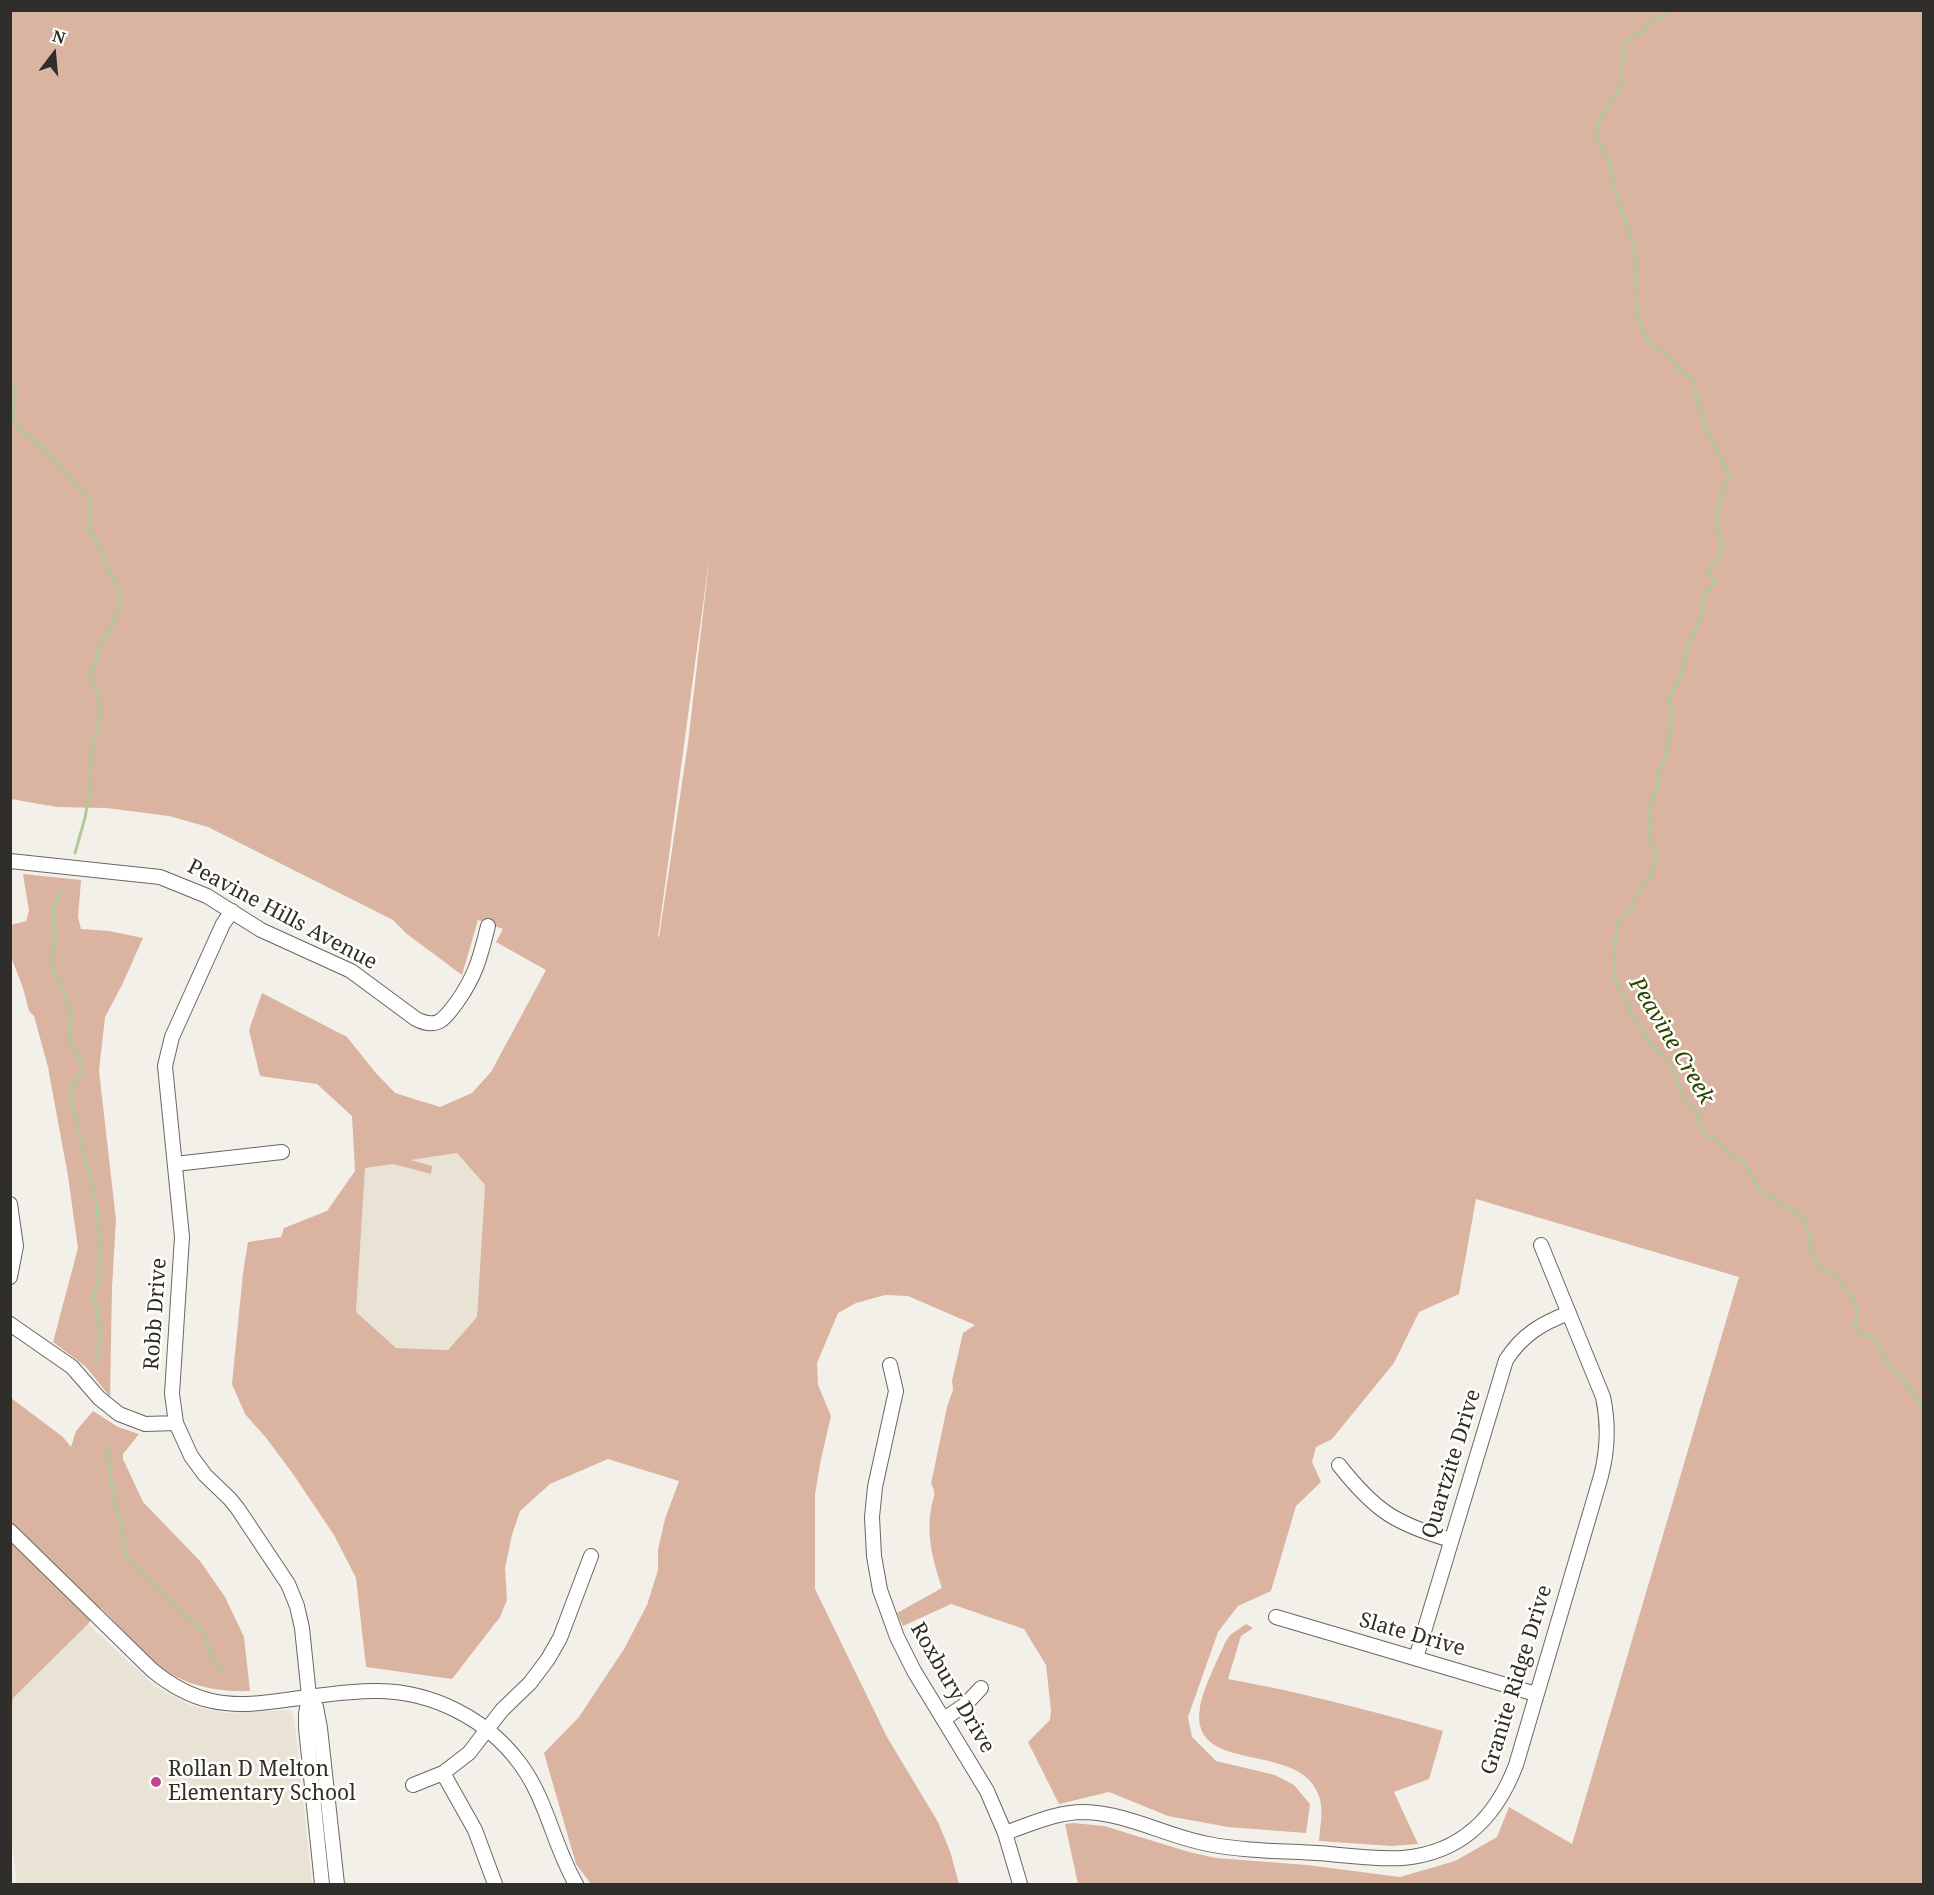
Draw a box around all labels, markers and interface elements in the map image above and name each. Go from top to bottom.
north arrow [24,24,84,84]
text: N [50,24,68,49]
street label: Peavine Hills Avenue [183,854,381,976]
water label: Peavine Creek [1623,973,1719,1109]
street label: Robb Drive [140,1257,172,1371]
street label: Quartzite Drive [1417,1386,1487,1542]
street label: Granite Ridge Drive [1476,1582,1558,1778]
street label: Slate Drive [1356,1608,1468,1662]
street label: Roxbury Drive [904,1618,1000,1758]
place label: Rollan D Melton Elementary School [168,1757,356,1807]
marker: Rollan D Melton Elementary School [149,1775,163,1789]

